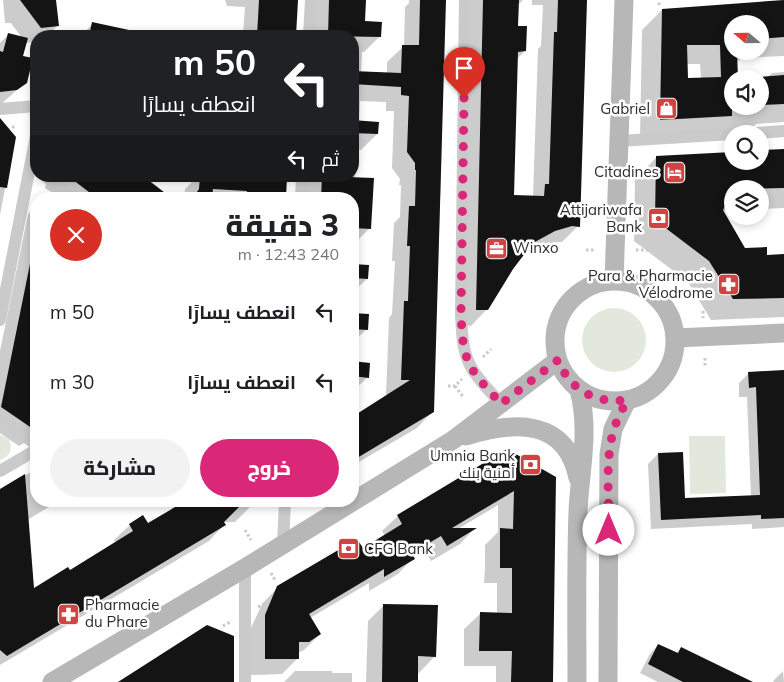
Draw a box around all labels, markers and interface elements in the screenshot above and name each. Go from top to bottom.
north arrow [724,15,769,60]
map controls [724,15,769,225]
text: 50 m [173,40,256,84]
pin [443,47,485,98]
icon: left [274,50,339,115]
icon: arrive [450,54,478,82]
button: sound [724,70,769,115]
text: انعطف يسارًا [142,90,256,118]
shop icon: Gabriel [654,97,678,121]
place label: Gabriel [600,99,650,118]
button: search [724,125,769,170]
icon: left [283,145,311,173]
text: ثم [321,147,339,171]
hotel icon: Citadines [663,160,687,184]
place label: Citadines [594,162,659,181]
button: layers [724,180,769,225]
place label: Attijariwafa Bank [560,200,642,236]
text: 3 دقيقة [225,206,339,244]
bank icon: Attijariwafa Bank [646,207,670,231]
button: close [50,209,102,261]
office icon: Winxo [485,236,509,260]
place label: Winxo [513,238,558,257]
text: 240 m · 12:43 [238,244,339,264]
place label: Para & Pharmacie Vélodrome [588,266,713,302]
pharmacy icon: Para & Pharmacie Vélodrome [717,273,741,297]
icon: left [311,298,339,326]
text: 50 m [50,300,94,324]
text: انعطف يسارًا [187,300,296,324]
icon: left [311,368,339,396]
text: 30 m [50,370,94,394]
text: انعطف يسارًا [187,370,296,394]
button: مشاركة [50,439,190,497]
button: خروج [200,439,339,497]
place label: Umnia Bank أمنية بنك [430,446,515,482]
bank icon: Umnia Bank أمنية بنك [519,453,543,477]
position arrow [582,503,634,555]
bank icon: CFG Bank [336,537,360,561]
place label: CFG Bank [364,539,433,558]
place label: Pharmacie du Phare [85,595,159,631]
pharmacy icon: Pharmacie du Phare [57,602,81,626]

